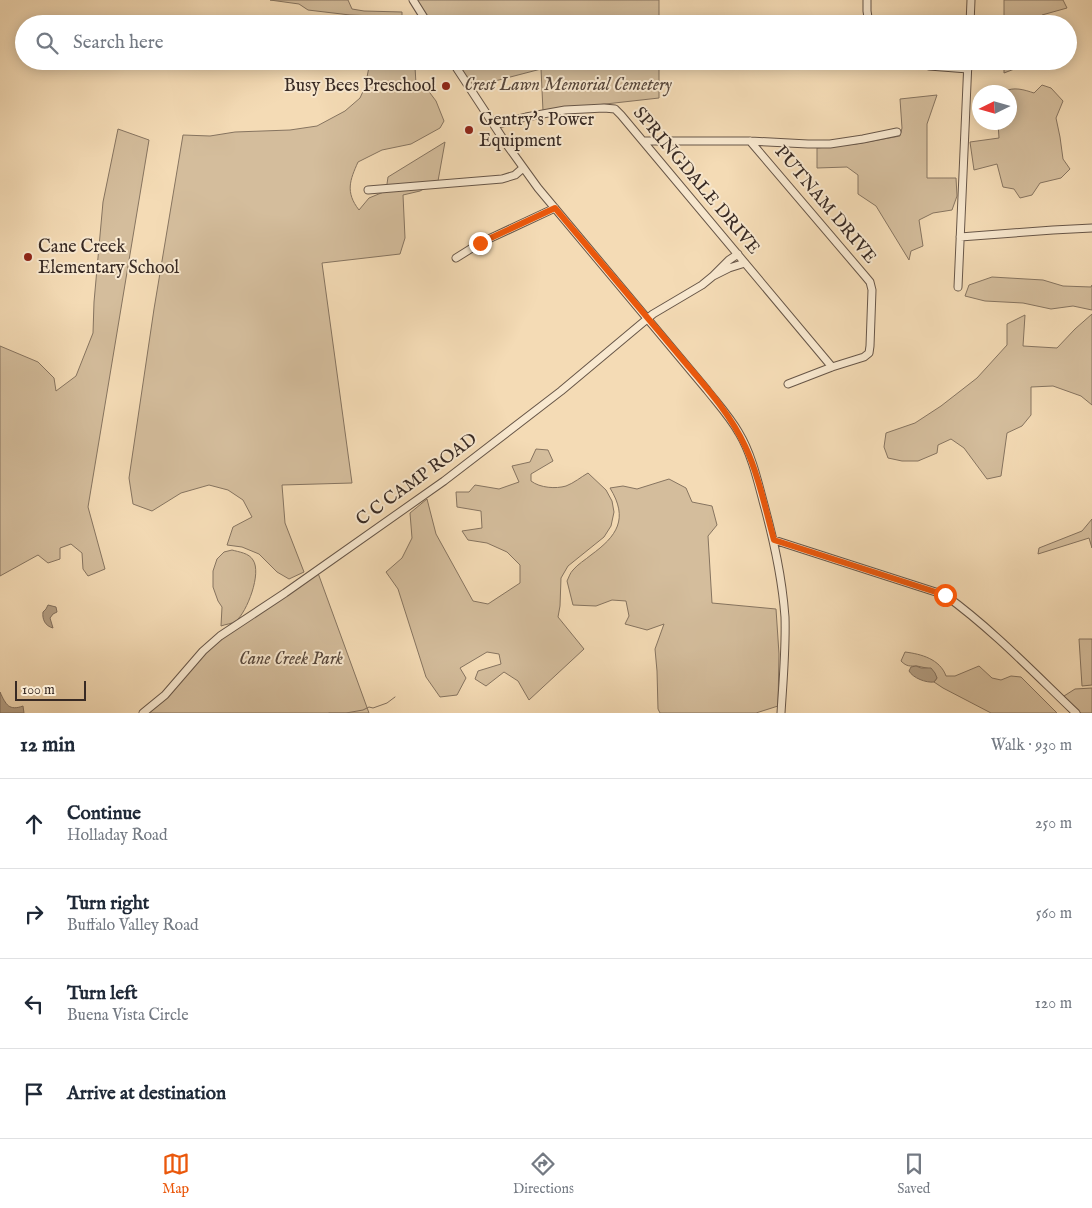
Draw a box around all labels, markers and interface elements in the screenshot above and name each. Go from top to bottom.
search box [15,15,1077,70]
icon: search [33,29,61,57]
text: Search here [73,31,164,55]
park label: Crest Lawn Memorial Cemetery [464,74,672,97]
place label: Busy Bees Preschool [284,75,436,98]
marker: Busy Bees Preschool [440,80,452,92]
north arrow [972,85,1017,130]
street label: SPRINGDALE DRIVE [627,102,765,260]
place label: Gentry's Power Equipment [479,109,594,153]
marker: Gentry's Power Equipment [463,124,475,136]
street label: PUTNAM DRIVE [769,141,881,269]
route end [469,232,492,255]
place label: Cane Creek Elementary School [38,236,179,280]
marker: Cane Creek Elementary School [22,251,34,263]
street label: C C CAMP ROAD [352,428,482,532]
route start [934,584,957,607]
park label: Cane Creek Park [239,648,343,671]
scale bar [15,678,86,701]
text: 100 m [22,681,55,699]
text: 12 min [20,732,75,759]
text: Walk · 930 m [991,736,1072,756]
text: Continue [67,802,141,826]
icon: ahead [20,810,48,838]
text: 250 m [1035,814,1072,834]
text: Holladay Road [67,826,168,846]
text: Turn right [67,892,149,916]
icon: right [20,900,48,928]
text: 560 m [1036,904,1072,924]
text: Buffalo Valley Road [67,916,199,936]
text: Turn left [67,982,138,1006]
icon: left [20,990,48,1018]
text: 120 m [1035,994,1072,1014]
text: Buena Vista Circle [67,1006,188,1026]
icon: arrive [20,1080,48,1108]
text: Arrive at destination [67,1082,226,1106]
tab: Map [162,1150,190,1198]
tab: Directions [513,1150,574,1198]
tab: Saved [897,1150,930,1198]

